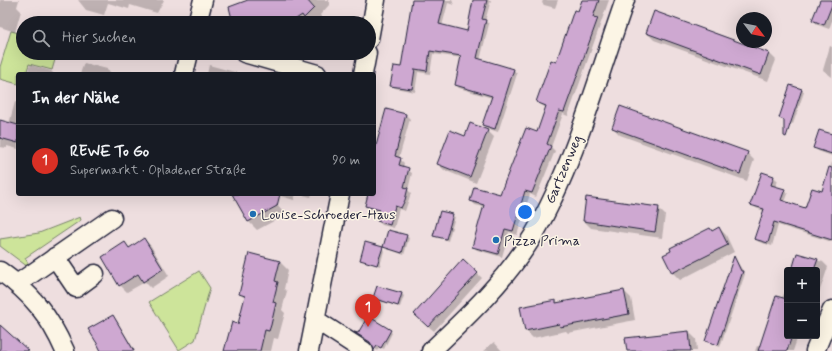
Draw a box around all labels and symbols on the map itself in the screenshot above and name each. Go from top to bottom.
north arrow [736,12,772,48]
street label: Gartzenweg [541,132,586,207]
your location [515,202,535,222]
place label: Louise-Schroeder-Haus [261,206,396,224]
marker: Louise-Schroeder-Haus [248,209,258,219]
place label: Pizza Prima [504,232,580,250]
marker: Pizza Prima [491,235,501,245]
pin: 1 [355,294,381,327]

